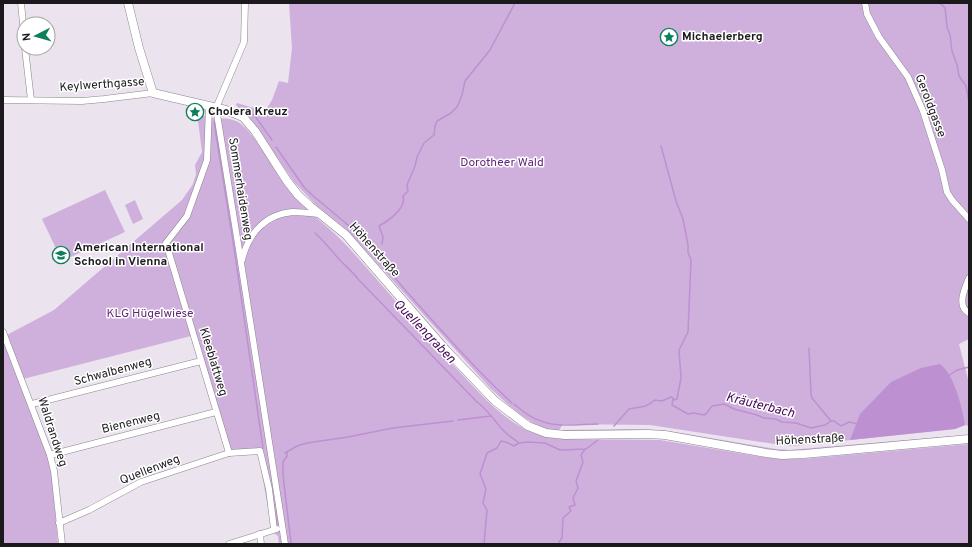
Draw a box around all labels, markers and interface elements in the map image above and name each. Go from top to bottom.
north arrow [16,16,56,56]
place icon: Michaelerberg [659,27,679,47]
place label: Michaelerberg [682,29,763,45]
text: N [20,32,34,42]
street label: Geroldgasse [911,72,949,140]
street label: Keylwerthgasse [59,74,145,96]
place icon: Cholera Kreuz [185,102,205,122]
place label: Cholera Kreuz [208,104,288,120]
street label: Sommerhaidenweg [224,137,256,241]
park label: Dorotheer Wald [460,155,544,171]
street label: Höhenstraße [345,219,403,281]
place label: American International School in Vienna [74,240,204,270]
school or university icon: American International School in Vienna [51,245,71,265]
water label: Quellengraben [389,297,459,367]
park label: KLG Hügelwiese [107,306,193,322]
street label: Kleeblattweg [195,326,231,398]
street label: Schwalbenweg [73,354,153,390]
water label: Kräuterbach [724,390,796,422]
street label: Waldrandweg [33,395,71,469]
street label: Bienenweg [100,408,162,438]
street label: Höhenstraße [775,430,845,450]
street label: Quellenweg [118,451,182,489]

